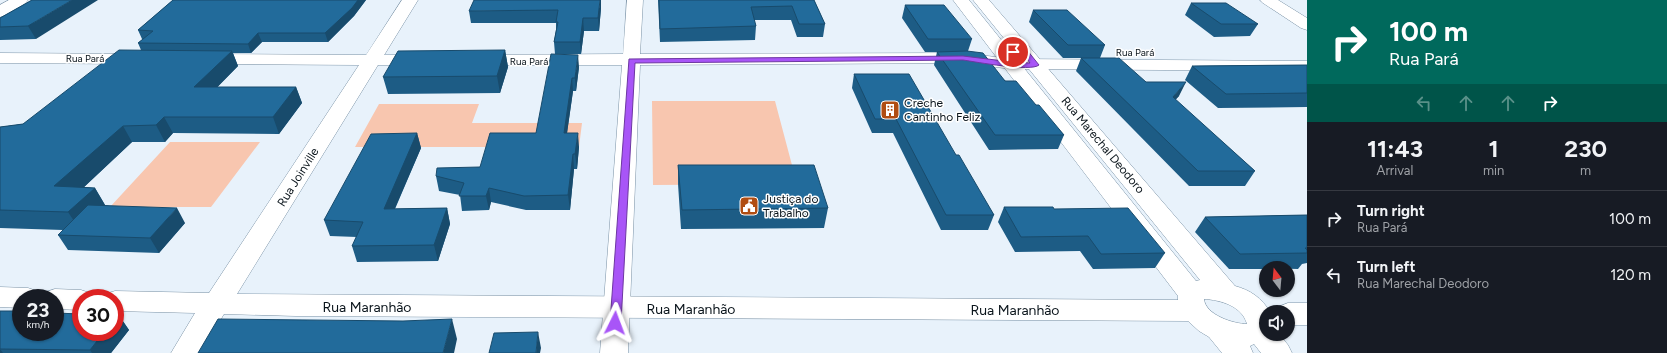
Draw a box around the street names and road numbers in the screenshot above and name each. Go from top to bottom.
street label: Rua Pará [1116,46,1154,59]
street label: Rua Pará [66,52,104,65]
street label: Rua Pará [510,55,548,68]
street label: Rua Marechal Deodoro [1058,94,1148,196]
street label: Rua Joinville [274,145,322,209]
street label: Rua Maranhão [323,299,411,316]
street label: Rua Maranhão [647,301,735,318]
street label: Rua Maranhão [971,302,1059,319]

